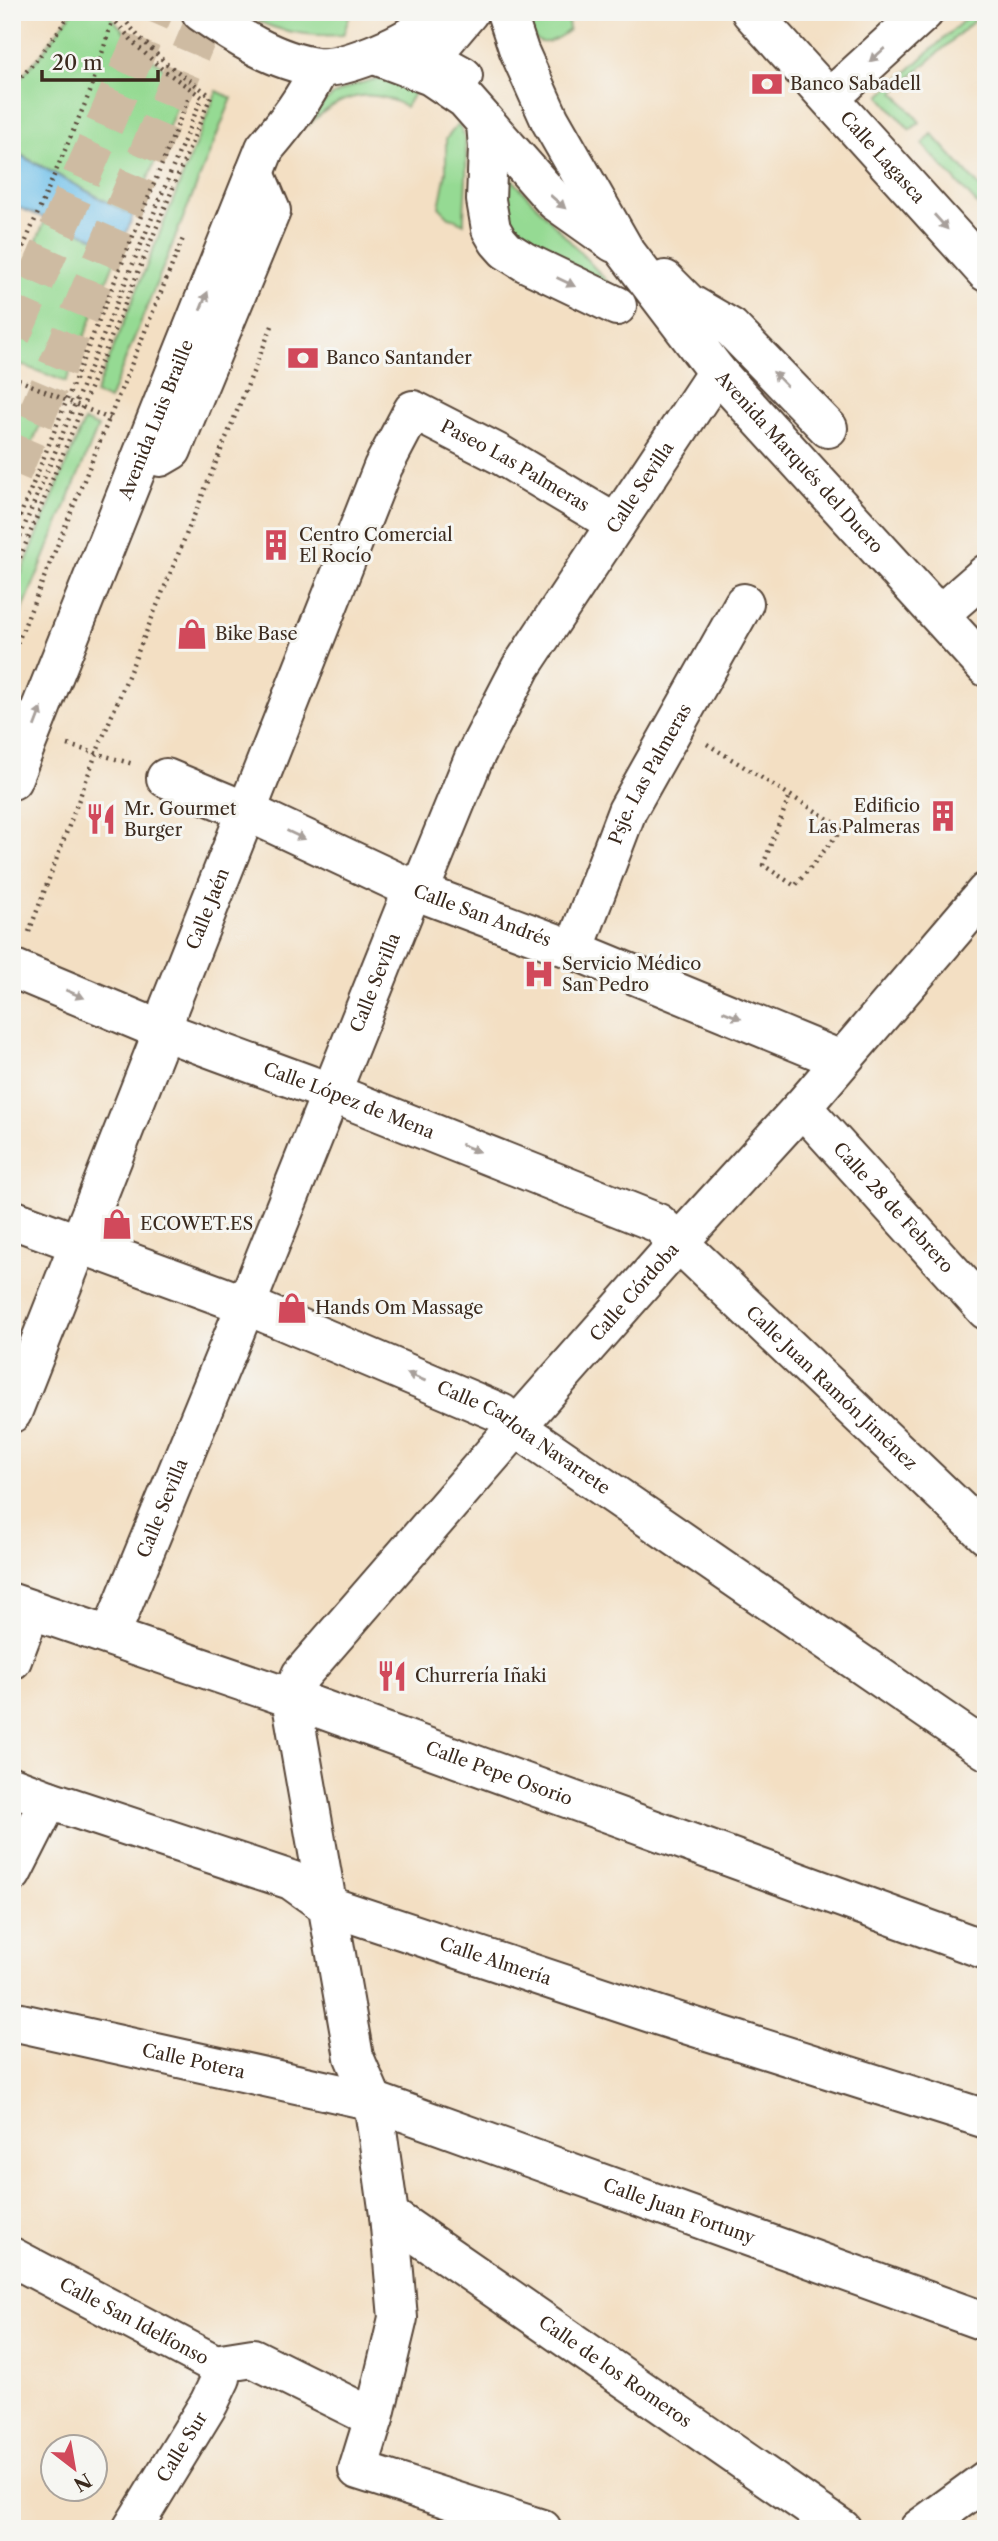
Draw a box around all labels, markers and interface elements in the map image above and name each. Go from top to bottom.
scale bar [42,38,158,82]
one-way arrow [868,47,886,63]
text: 20 m [52,50,103,75]
bank icon: Banco Sabadell [750,67,784,101]
place label: Banco Sabadell [790,73,921,95]
street label: Calle Lagasca [835,107,930,208]
one-way arrow [549,194,567,210]
one-way arrow [933,213,949,231]
one-way arrow [556,276,576,288]
one-way arrow [198,290,209,311]
street label: Avenida Luis Braille [114,337,198,504]
bank icon: Banco Santander [286,341,320,375]
place label: Banco Santander [326,347,472,369]
street label: Avenida Marqués del Duero [710,366,888,558]
one-way arrow [773,371,789,388]
street label: Paseo Las Palmeras [437,415,593,516]
street label: Calle Sevilla [602,437,679,537]
place label: Centro Comercial El Rocío [299,524,453,567]
building icon: Centro Comercial El Rocío [259,528,293,562]
shop icon: Bike Base [175,617,209,651]
place label: Bike Base [215,623,298,645]
street label: Psje. Las Palmeras [604,700,696,848]
one-way arrow [32,706,43,727]
place label: Edificio Las Palmeras [808,795,920,838]
place label: Mr. Gourmet Burger [124,798,237,841]
building icon: Edificio Las Palmeras [926,799,960,833]
restaurant icon: Mr. Gourmet Burger [84,802,118,836]
one-way arrow [286,829,306,841]
street label: Calle Jaén [182,865,234,953]
street label: Calle San Andrés [410,880,554,951]
street label: Calle Sevilla [345,929,405,1036]
place label: Servicio Médico San Pedro [562,953,701,996]
hospital icon: Servicio Médico San Pedro [522,957,556,991]
one-way arrow [65,989,86,1000]
one-way arrow [722,1010,743,1021]
street label: Calle López de Mena [260,1058,438,1144]
street label: Calle 28 de Febrero [829,1138,958,1278]
one-way arrow [460,1142,480,1154]
shop icon: ECOWET.ES [100,1207,134,1241]
place label: ECOWET.ES [140,1213,253,1235]
street label: Calle Córdoba [585,1238,684,1346]
shop icon: Hands Om Massage [275,1291,309,1325]
place label: Hands Om Massage [315,1297,483,1319]
street label: Calle Juan Ramón Jiménez [741,1301,922,1475]
one-way arrow [405,1371,426,1382]
street label: Calle Carlota Navarrete [434,1376,614,1499]
street label: Calle Sevilla [132,1455,193,1561]
restaurant icon: Churrería Iñaki [375,1659,409,1693]
place label: Churrería Iñaki [415,1665,547,1687]
street label: Calle Pepe Osorio [423,1737,575,1810]
street label: Calle Almería [437,1933,555,1990]
street label: Calle Potera [140,2039,248,2083]
street label: Calle Juan Fortuny [600,2174,759,2249]
street label: Calle San Idelfonso [56,2273,212,2370]
street label: Calle de los Romeros [534,2311,696,2432]
street label: Calle Sur [152,2408,212,2486]
north arrow [38,2432,108,2502]
text: N [69,2468,95,2496]

